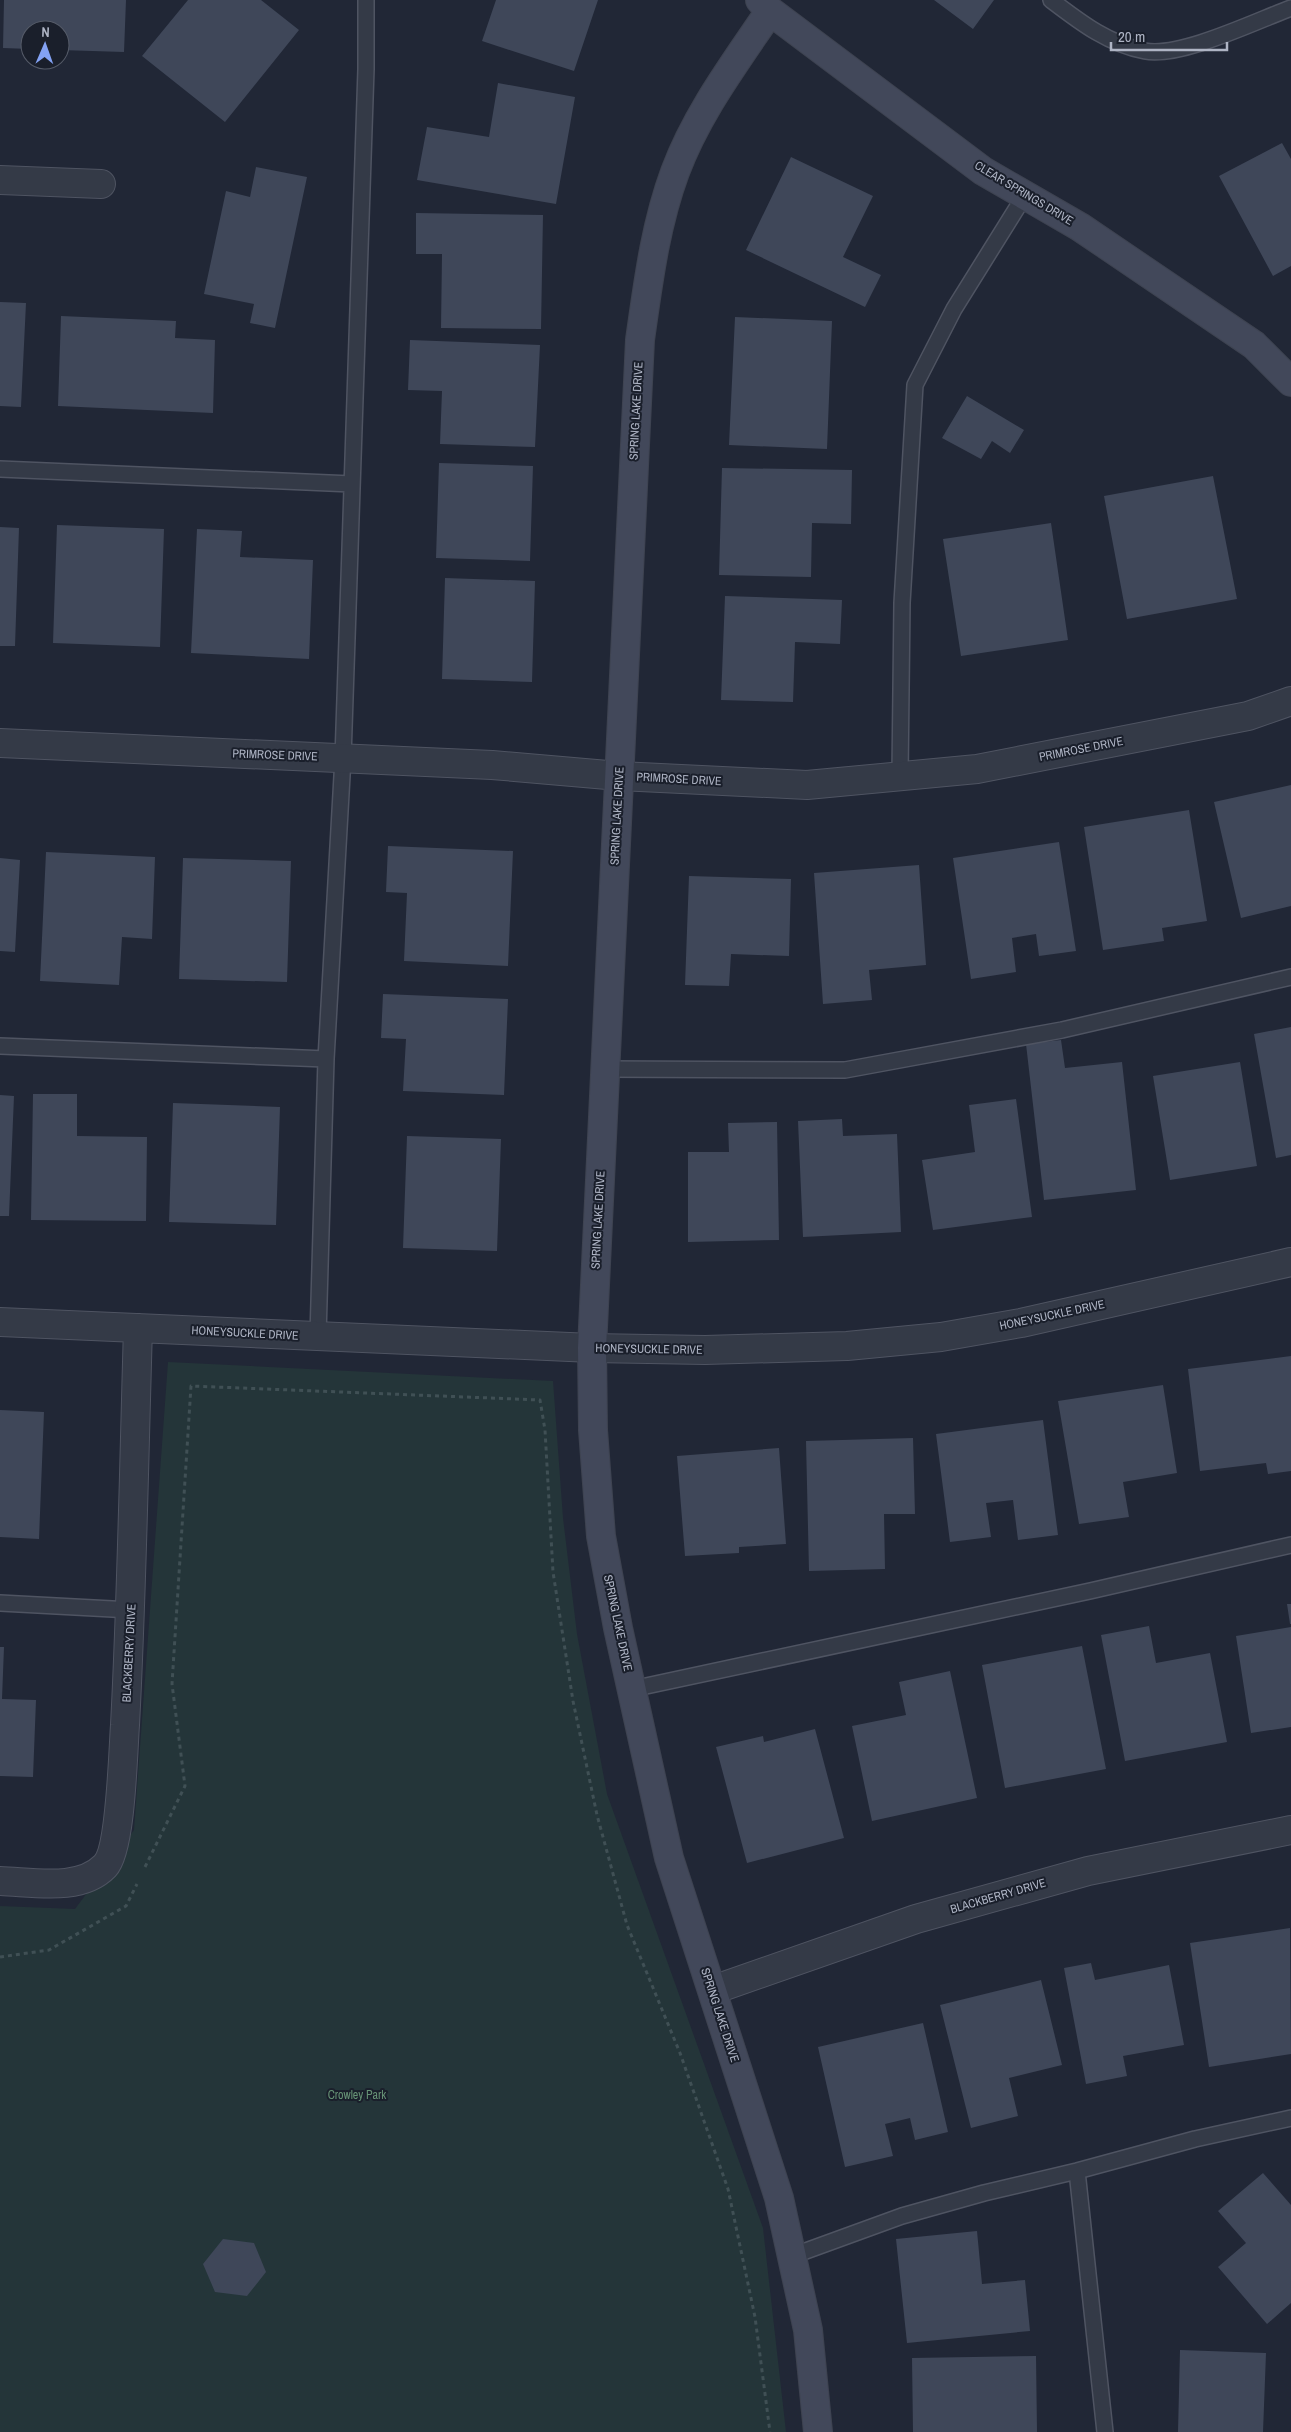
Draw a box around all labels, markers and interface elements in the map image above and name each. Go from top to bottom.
north arrow [20,20,70,70]
scale bar [1111,20,1227,52]
text: N [41,23,50,41]
text: 20 m [1118,26,1145,47]
street label: CLEAR SPRINGS DRIVE [972,157,1076,229]
street label: SPRING LAKE DRIVE [625,361,647,461]
street label: PRIMROSE DRIVE [1038,733,1124,765]
street label: PRIMROSE DRIVE [232,746,318,764]
street label: SPRING LAKE DRIVE [606,766,628,866]
street label: PRIMROSE DRIVE [636,769,722,789]
street label: SPRING LAKE DRIVE [587,1170,609,1270]
street label: HONEYSUCKLE DRIVE [998,1296,1106,1334]
street label: HONEYSUCKLE DRIVE [191,1322,299,1344]
street label: HONEYSUCKLE DRIVE [595,1340,703,1358]
street label: SPRING LAKE DRIVE [600,1573,636,1673]
street label: BLACKBERRY DRIVE [118,1603,140,1703]
street label: BLACKBERRY DRIVE [948,1875,1048,1917]
street label: SPRING LAKE DRIVE [697,1966,743,2064]
park label: Crowley Park [328,2087,386,2103]

